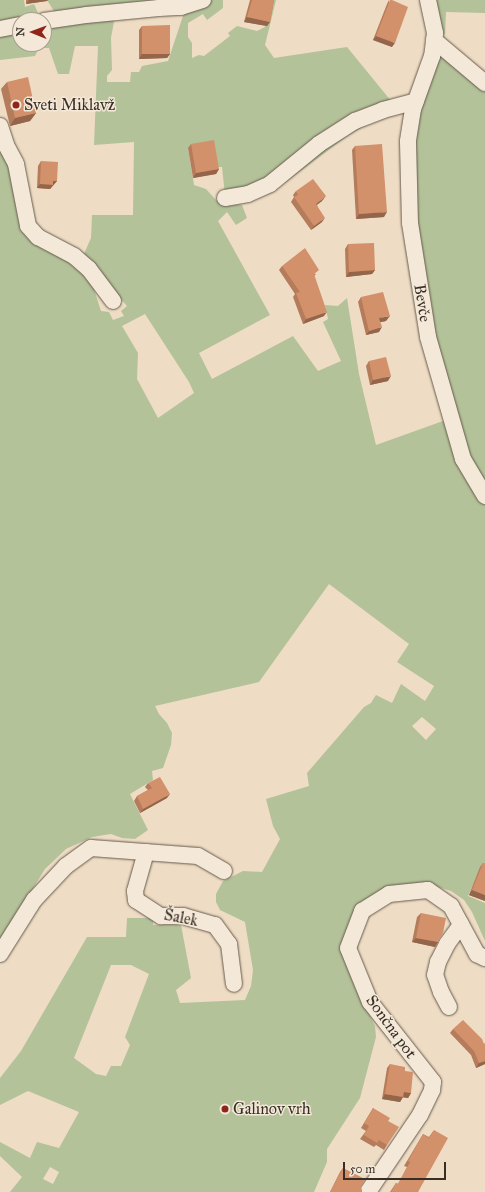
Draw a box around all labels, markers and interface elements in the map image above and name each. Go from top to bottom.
north arrow [12,12,52,52]
text: N [14,27,27,37]
place label: Sveti Miklavž [24,95,115,115]
marker: Sveti Miklavž [11,100,21,110]
street label: Bevče [410,283,434,323]
street label: Šalek [162,905,200,931]
street label: Sončna pot [362,992,420,1062]
place label: Galinov vrh [233,1099,311,1119]
marker: Galinov vrh [220,1104,230,1114]
scale bar [345,1154,448,1180]
text: 50 m [350,1162,375,1176]

